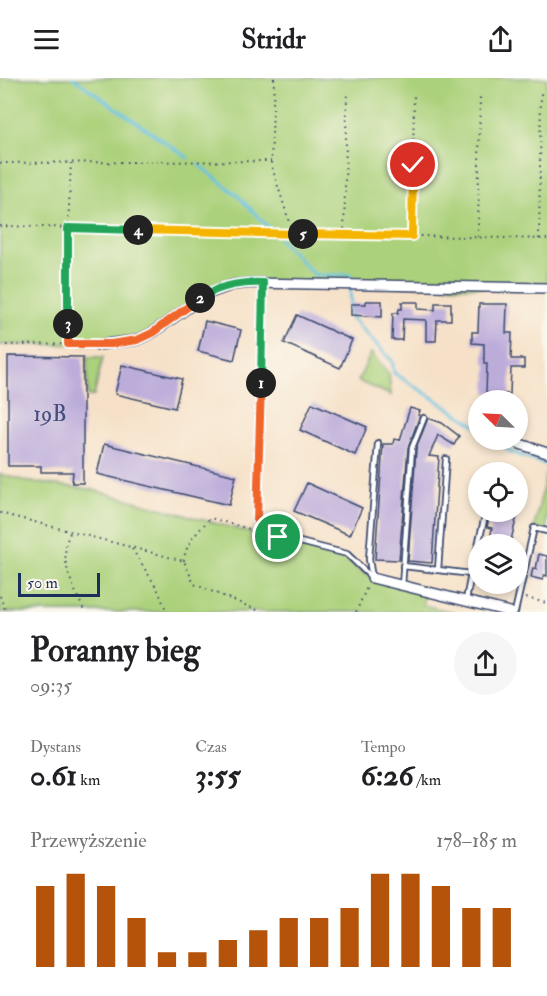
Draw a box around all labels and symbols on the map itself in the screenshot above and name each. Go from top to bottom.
pin [387,139,438,190]
pin: 4 [123,215,153,245]
pin: 5 [288,219,318,249]
pin: 2 [185,283,215,313]
pin: 3 [53,309,83,339]
pin: 1 [246,368,276,398]
north arrow [468,390,528,450]
house number: 19B [33,400,67,428]
pin [252,511,303,562]
scale bar [18,570,100,598]

